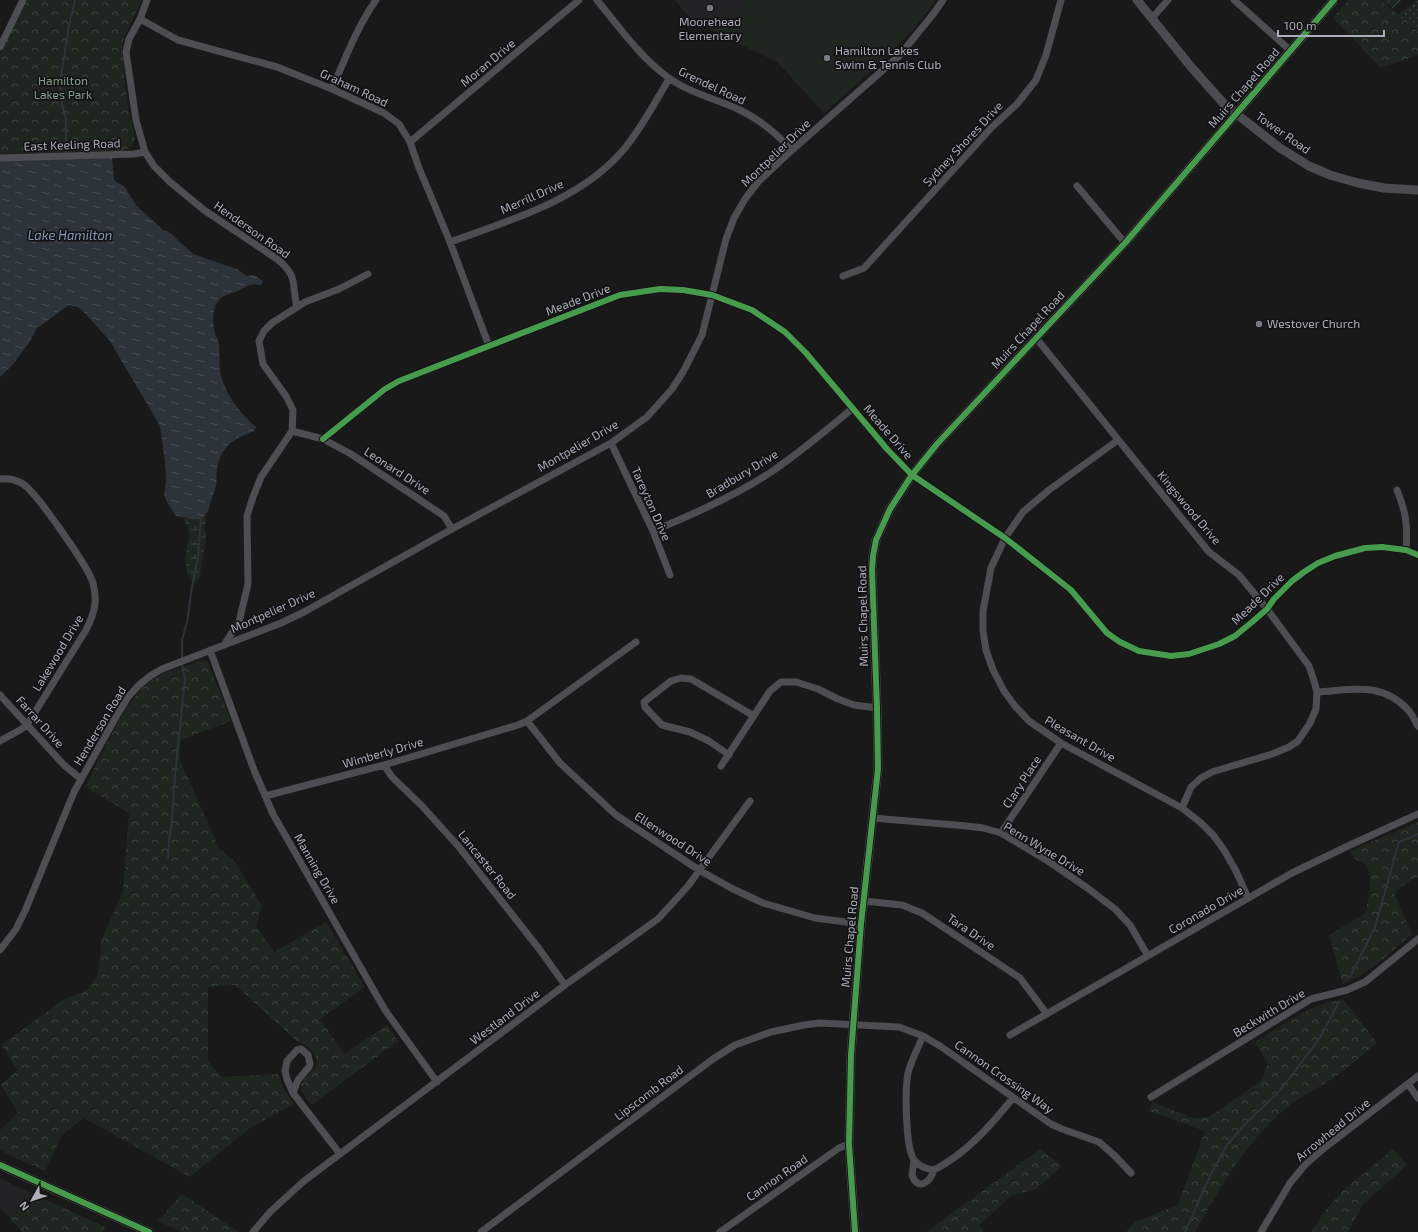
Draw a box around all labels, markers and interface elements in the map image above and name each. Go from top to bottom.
marker: Moorehead Elementary [705,3,715,13]
scale bar [1278,12,1384,38]
place label: Moorehead Elementary [679,14,742,42]
text: 100 m [1284,18,1316,32]
street label: Moran Drive [457,35,517,89]
place label: Hamilton Lakes Swim & Tennis Club [835,43,941,71]
street label: Muirs Chapel Road [1205,45,1282,130]
marker: Hamilton Lakes Swim & Tennis Club [822,53,832,63]
street label: Grendel Road [677,63,748,107]
street label: Graham Road [318,65,391,109]
park label: Hamilton Lakes Park [34,73,92,101]
street label: Sydney Shores Drive [919,98,1005,189]
street label: Tower Road [1254,108,1314,156]
street label: Montpelier Drive [738,116,813,189]
street label: East Keeling Road [23,135,121,153]
street label: Merrill Drive [498,176,565,216]
street label: Henderson Road [212,198,293,261]
water label: Lake Hamilton [28,227,112,243]
street label: Meade Drive [543,280,612,318]
street label: Muirs Chapel Road [988,287,1067,371]
place label: Westover Church [1267,316,1360,330]
marker: Westover Church [1254,319,1264,329]
street label: Meade Drive [861,401,916,462]
street label: Montpelier Drive [535,416,620,474]
street label: Leonard Drive [362,444,433,497]
street label: Bradbury Drive [703,446,780,500]
street label: Tareyton Drive [629,464,674,543]
street label: Kingswood Drive [1155,468,1224,547]
street label: Muirs Chapel Road [854,565,870,667]
street label: Meade Drive [1228,570,1287,627]
street label: Montpelier Drive [228,585,317,635]
street label: Lakewood Drive [29,612,85,693]
street label: Henderson Road [70,683,128,768]
street label: Farrar Drive [14,693,68,750]
street label: Pleasant Drive [1043,712,1118,764]
street label: Wimberly Drive [341,734,425,770]
street label: Clary Place [999,752,1043,810]
street label: Ellenwood Drive [632,808,715,868]
street label: Penn Wyne Drive [1001,818,1088,878]
street label: Lancaster Road [456,827,520,901]
street label: Manning Drive [292,831,344,906]
street label: Coronado Drive [1166,882,1245,936]
street label: Muirs Chapel Road [838,886,860,988]
street label: Tara Drive [945,910,998,952]
street label: Beckwith Drive [1230,985,1307,1039]
street label: Westland Drive [467,986,542,1047]
street label: Cannon Crossing Way [952,1037,1057,1116]
street label: Lipscomb Road [611,1062,686,1123]
street label: Arrowhead Drive [1292,1095,1372,1164]
street label: Cannon Road [743,1151,810,1203]
north arrow [12,1180,52,1220]
text: N [16,1199,31,1214]

